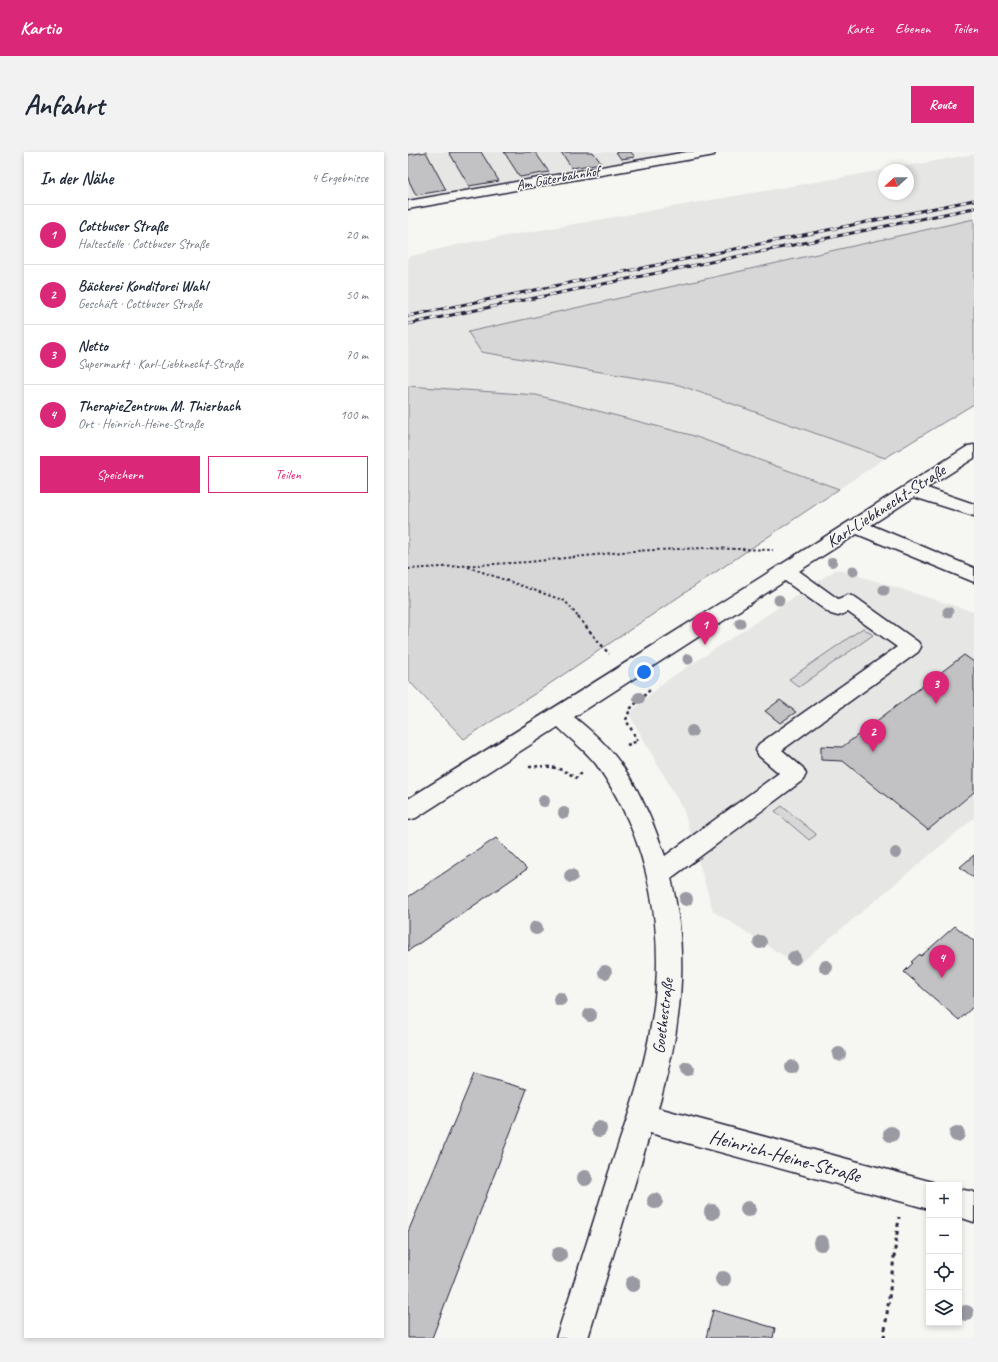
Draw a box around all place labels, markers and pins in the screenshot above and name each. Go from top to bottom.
pin: 1 [692,612,718,645]
pin: 3 [923,671,949,704]
pin: 2 [860,719,886,752]
pin: 4 [929,945,955,978]

